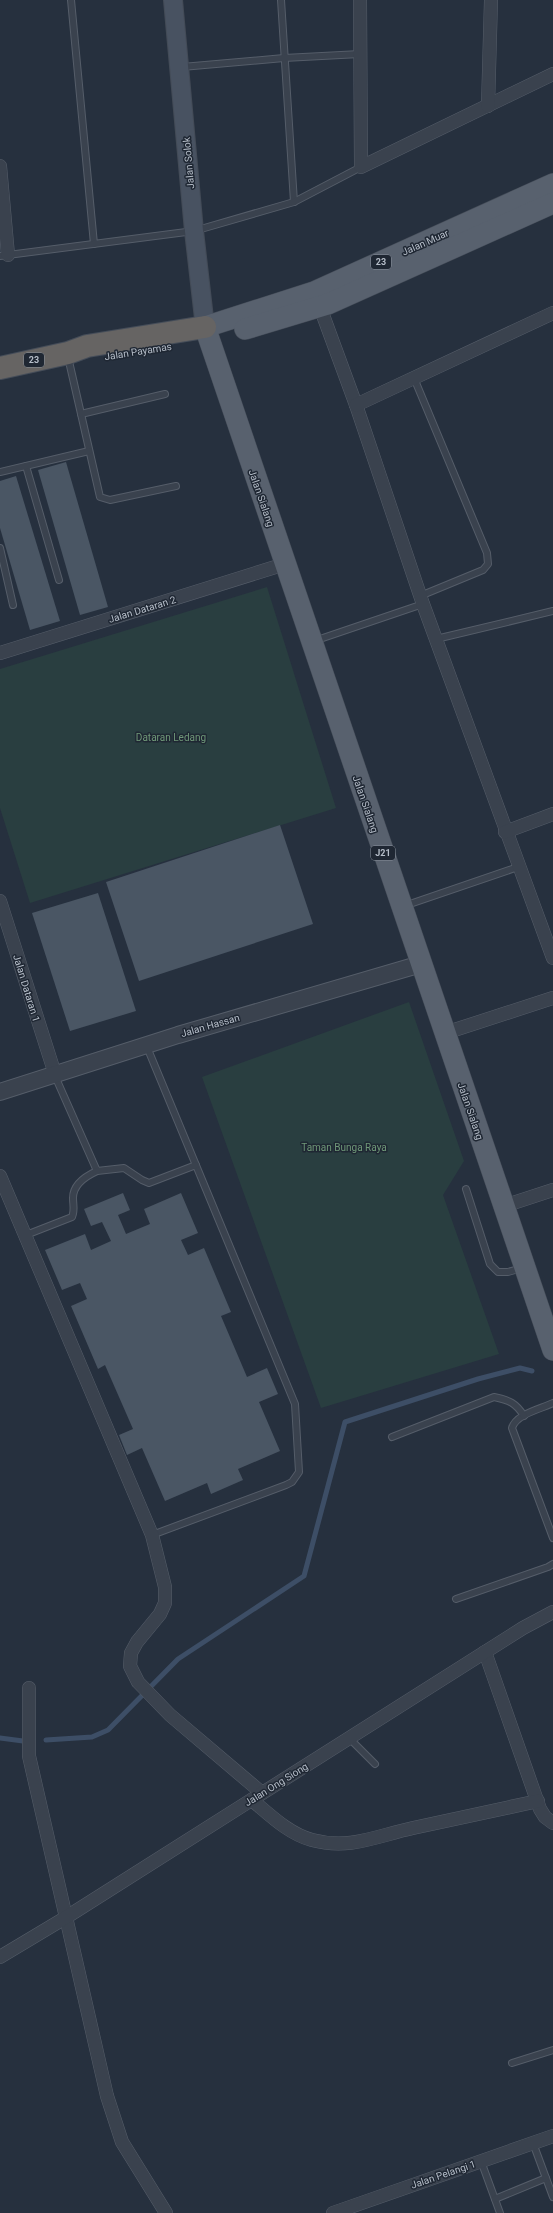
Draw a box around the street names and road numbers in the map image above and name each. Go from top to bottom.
street label: Jalan Solok [181,136,196,189]
street label: Jalan Muar [400,227,451,258]
road number: 23 [371,255,391,269]
street label: Jalan Payamas [104,341,172,362]
road number: 23 [24,353,44,367]
street label: Jalan Sialang [247,468,276,528]
street label: Jalan Dataran 2 [107,594,177,625]
street label: Jalan Sialang [351,774,380,834]
road number: J21 [371,846,395,860]
street label: Jalan Dataran 1 [11,953,42,1023]
street label: Jalan Hassan [179,1012,241,1039]
street label: Jalan Sialang [456,1081,485,1141]
street label: Jalan Ong Siong [243,1761,310,1808]
street label: Jalan Pelangi 1 [409,2158,477,2191]

